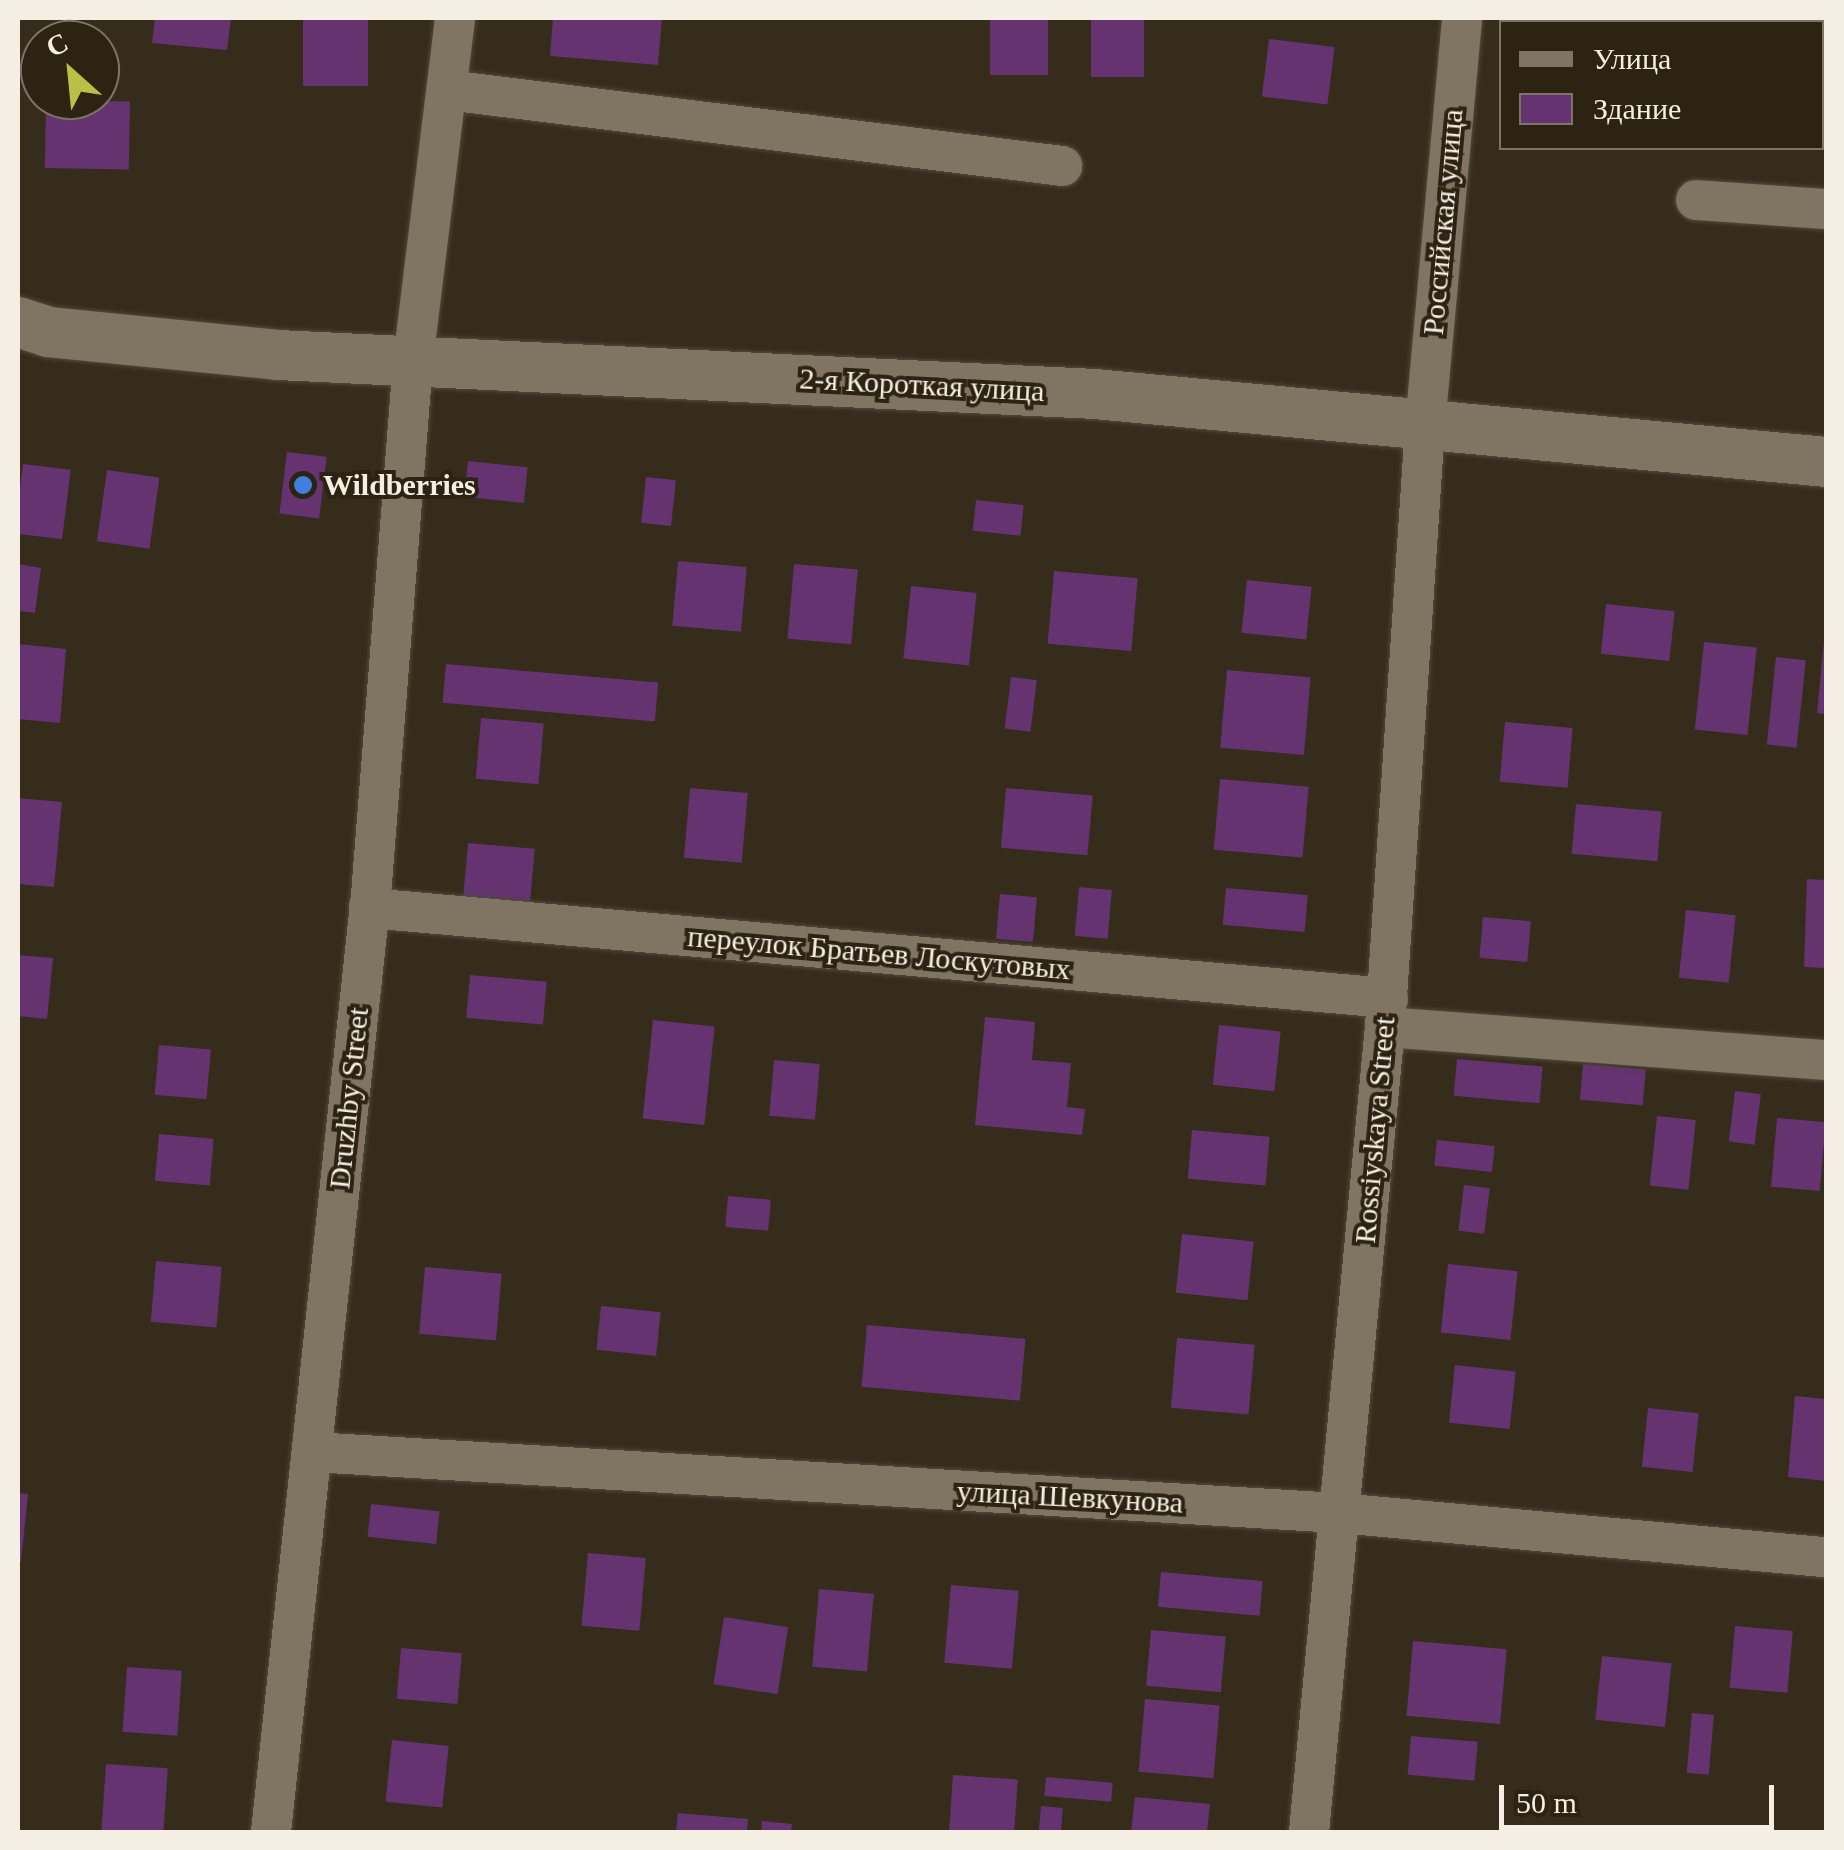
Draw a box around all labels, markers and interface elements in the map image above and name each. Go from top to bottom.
north arrow [20,20,120,120]
legend [1499,20,1824,150]
text: С [41,26,73,63]
text: Улица [1593,42,1671,75]
text: Здание [1593,92,1681,125]
street label: Российская улица [1415,108,1471,336]
street label: 2-я Короткая улица [799,361,1045,409]
place label: Wildberries [323,467,476,503]
marker: Wildberries [292,474,314,496]
street label: переулок Братьев Лоскутовых [686,918,1072,988]
street label: Druzhby Street [322,1005,376,1191]
street label: Rossiyskaya Street [1347,1015,1403,1245]
street label: улица Шевкунова [956,1473,1184,1521]
scale bar [1504,1765,1779,1827]
text: 50 m [1516,1786,1577,1819]

